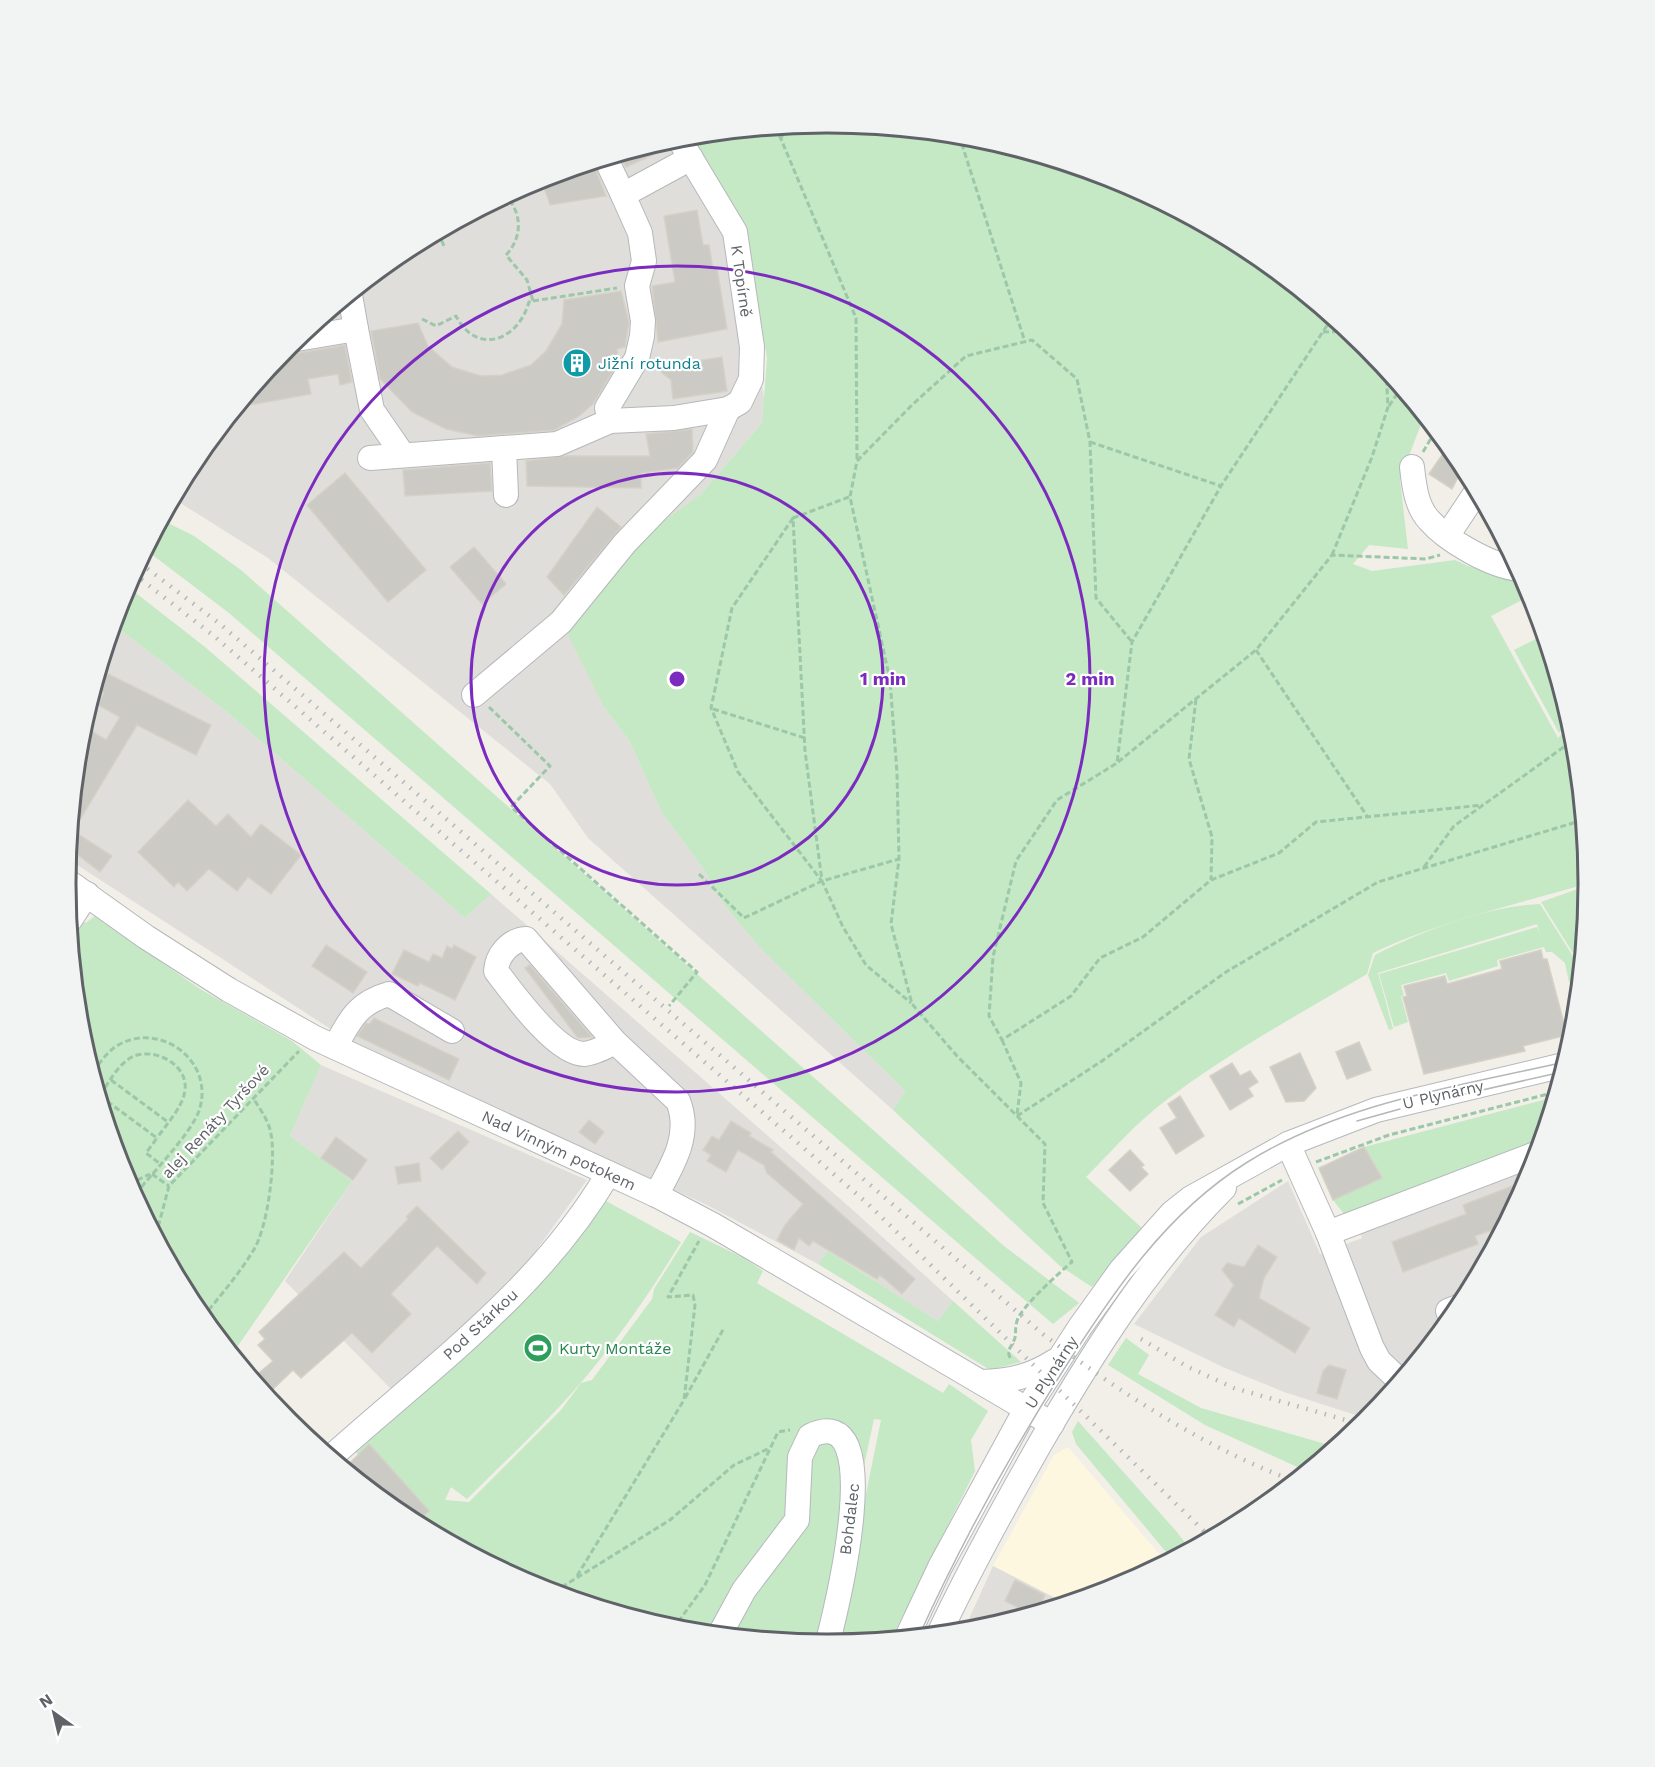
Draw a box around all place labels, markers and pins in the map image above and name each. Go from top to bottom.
building icon: Jižní rotunda [561,347,593,379]
place label: Jižní rotunda [598,354,701,373]
centre of rings [667,669,687,689]
sports icon: Kurty Montáže [522,1332,554,1364]
place label: Kurty Montáže [559,1339,671,1358]

